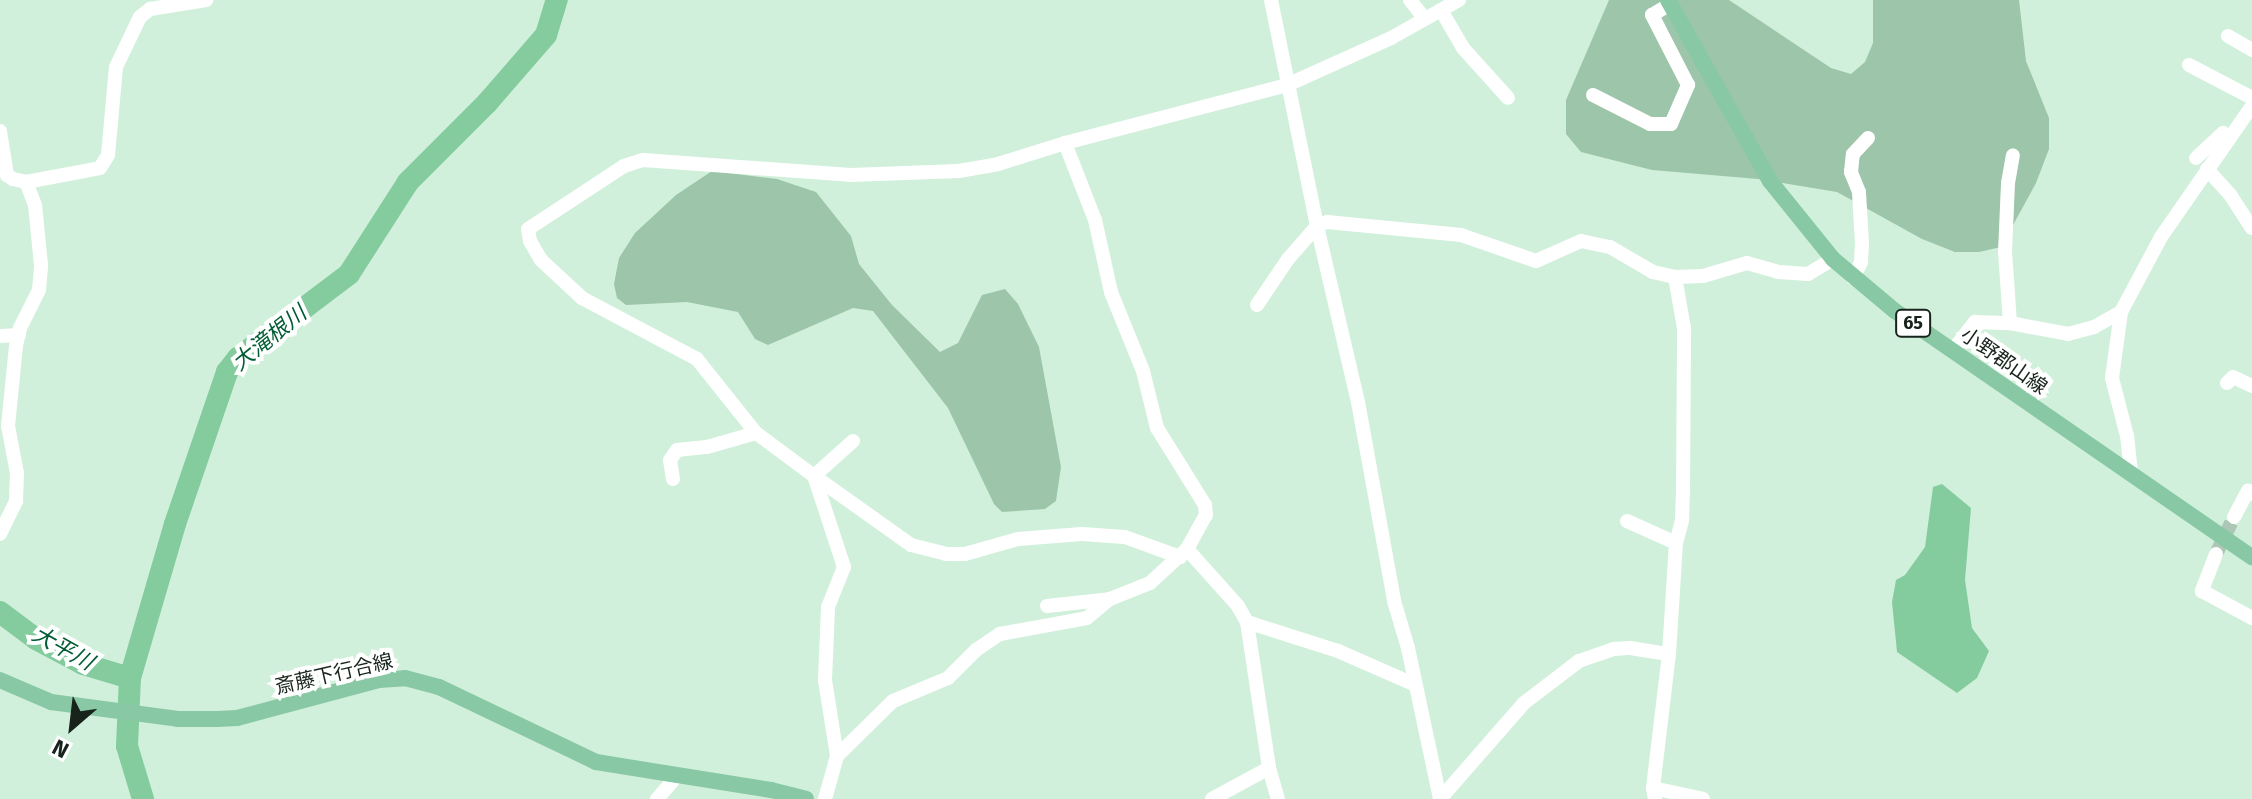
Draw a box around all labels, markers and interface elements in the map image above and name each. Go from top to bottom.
water label: 大滝根川 [226,300,312,376]
road number: 65 [1895,309,1931,337]
street label: 小野郡山線 [1956,322,2052,400]
water label: 大平川 [28,620,98,676]
street label: 斎藤下行合線 [273,649,395,699]
north arrow [32,687,112,767]
text: N [48,733,73,764]

